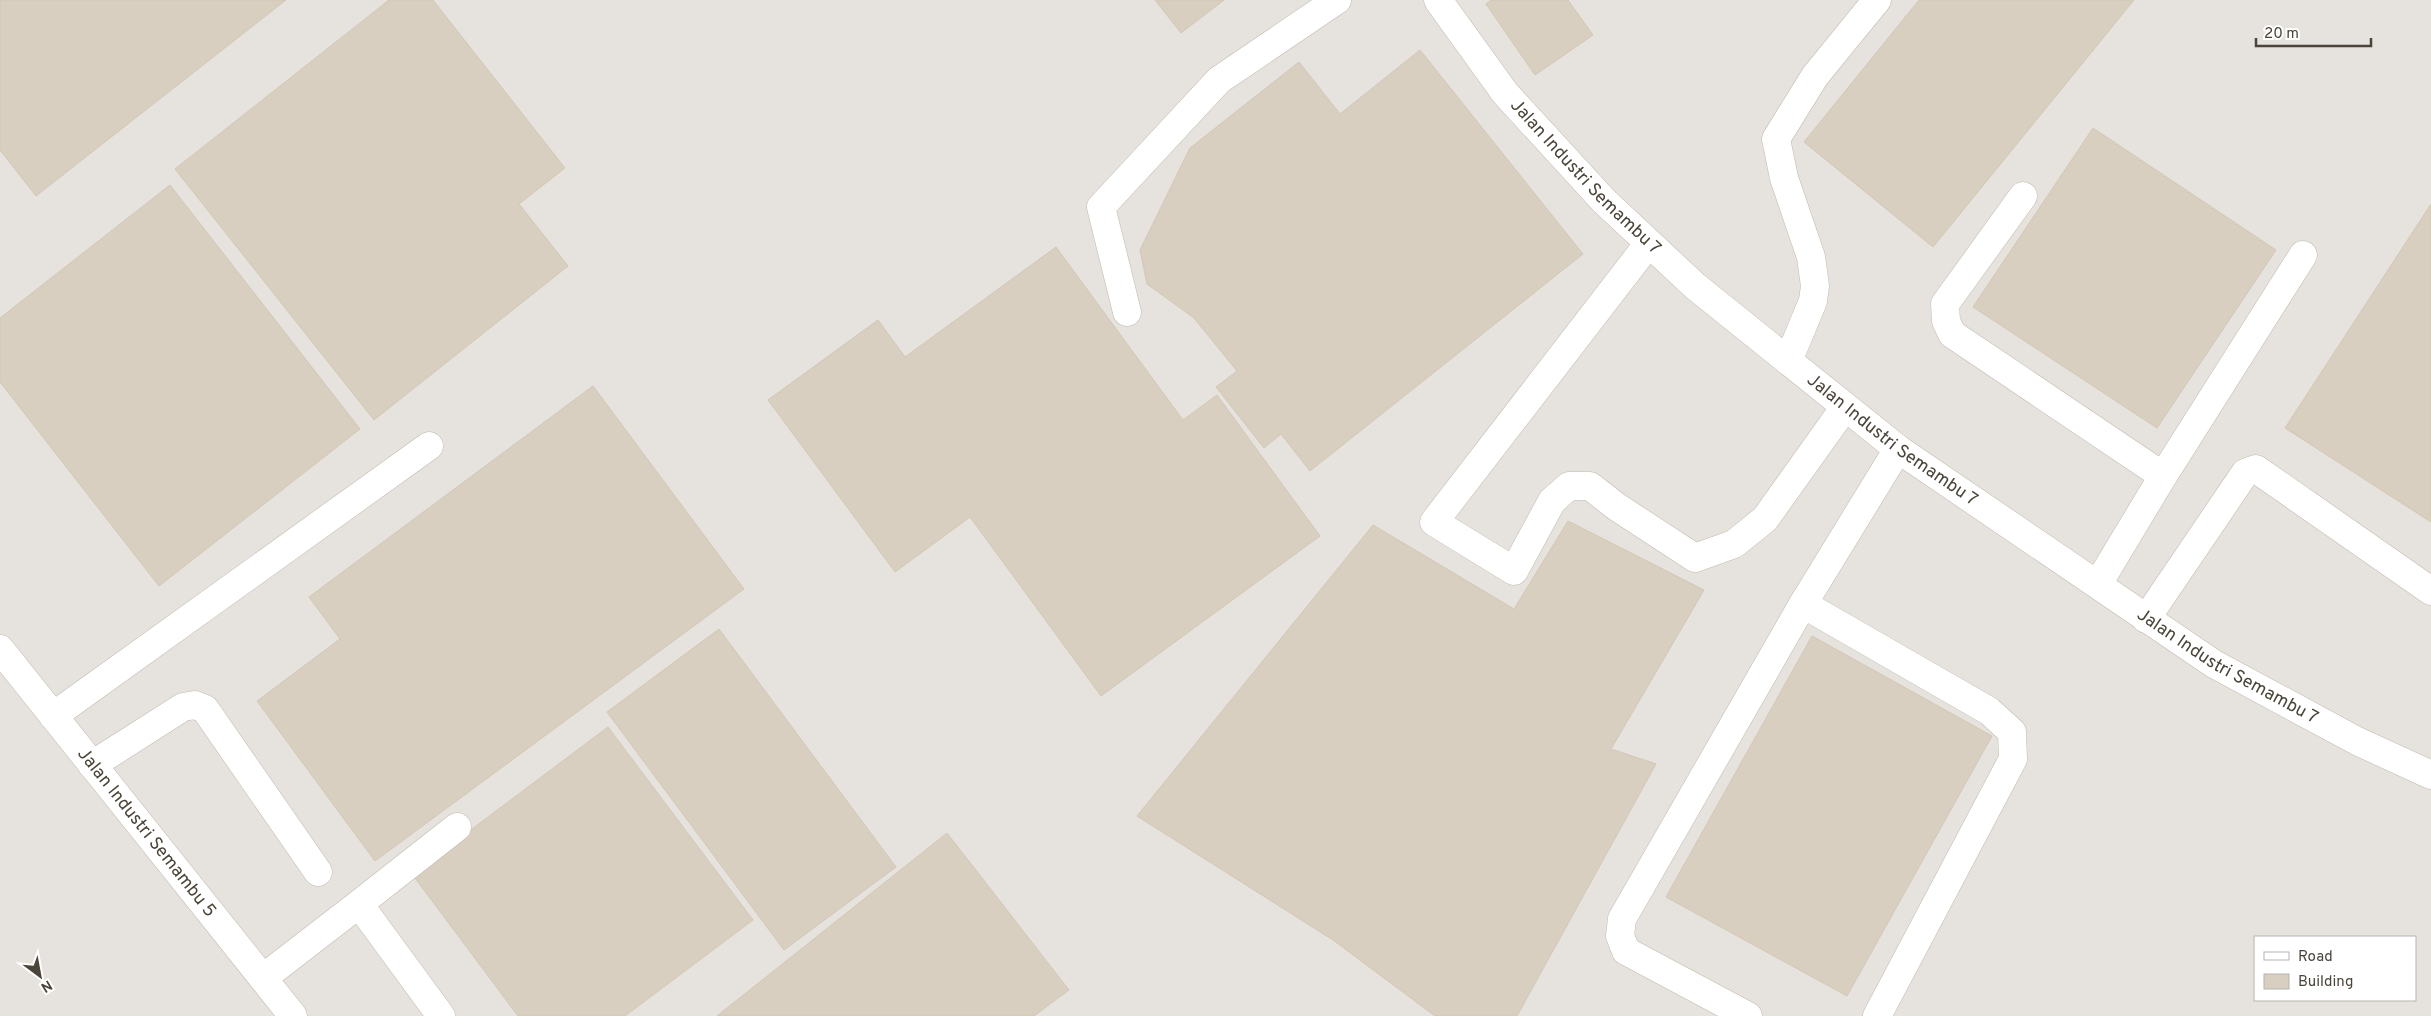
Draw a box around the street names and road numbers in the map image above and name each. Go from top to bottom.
street label: Jalan Industri Semambu 7 [1505,94,1666,260]
street label: Jalan Industri Semambu 7 [1802,369,1982,511]
street label: Jalan Industri Semambu 7 [2132,603,2322,729]
street label: Jalan Industri Semambu 5 [72,743,221,922]

